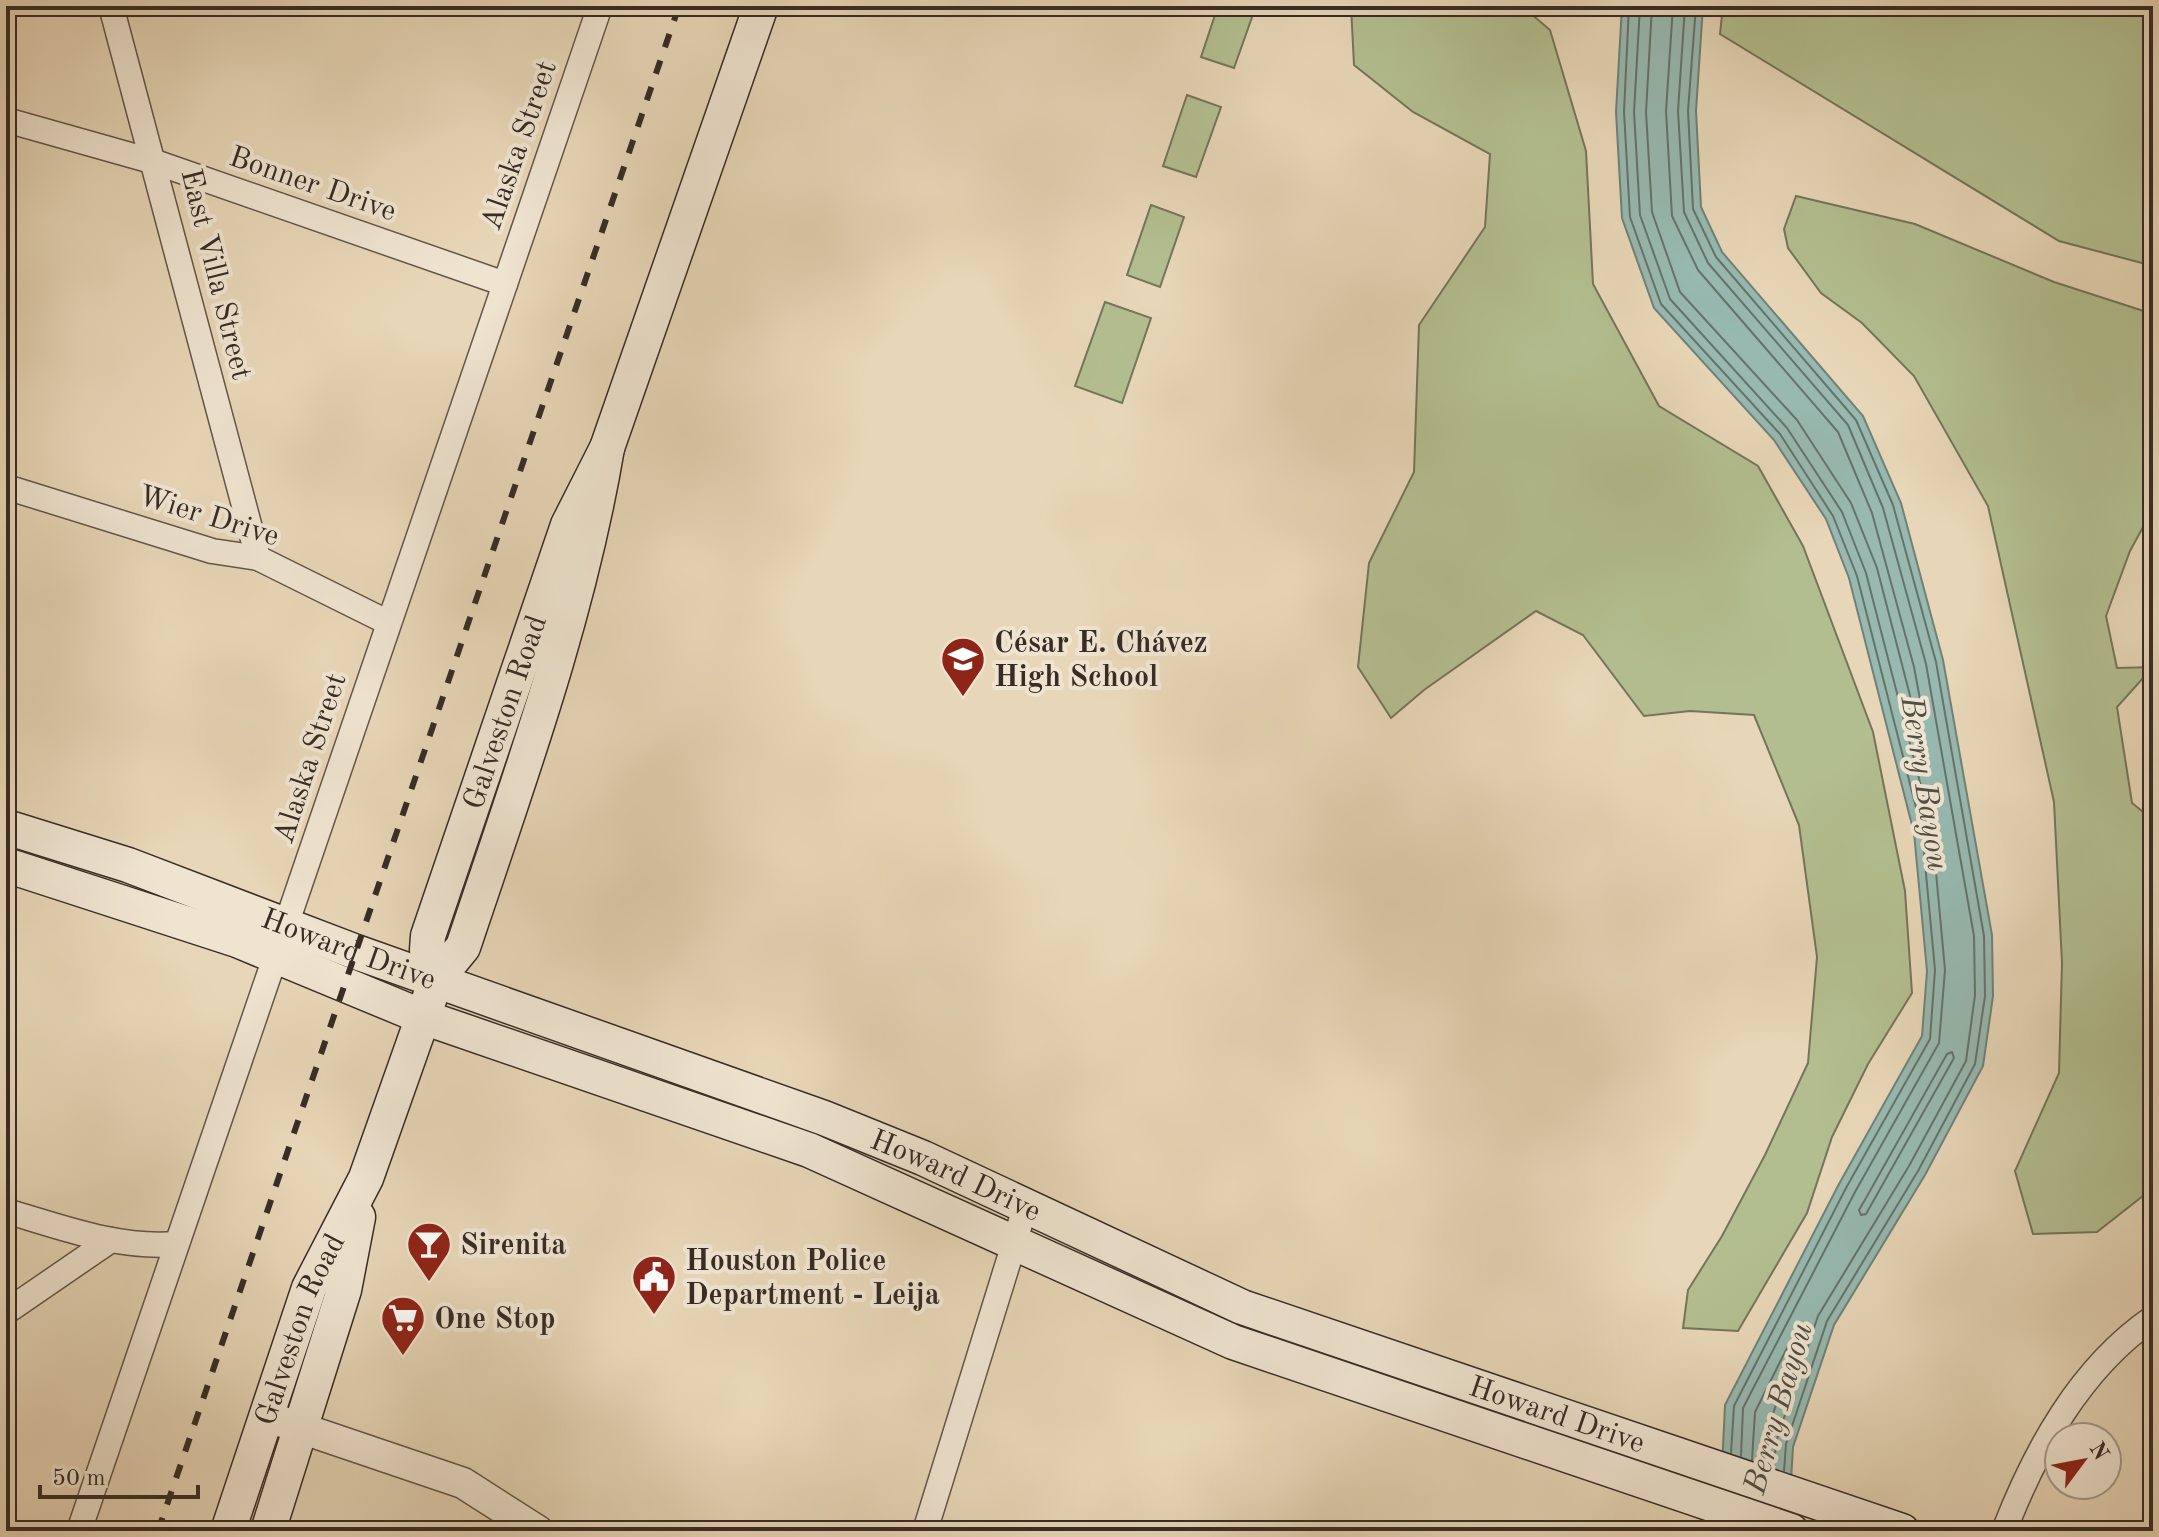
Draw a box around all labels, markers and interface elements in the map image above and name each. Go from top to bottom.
street label: Alaska Street [477,57,563,234]
street label: Bonner Drive [225,142,400,227]
street label: East Villa Street [174,166,256,383]
street label: Wier Drive [135,481,282,553]
street label: Galveston Road [459,612,553,813]
place label: César E. Chávez High School [994,629,1208,693]
school or university icon: César E. Chávez High School [939,635,987,698]
street label: Alaska Street [269,670,353,848]
water label: Berry Bayou [1893,693,1953,873]
street label: Howard Drive [257,904,440,996]
street label: Howard Drive [866,1125,1045,1228]
bar icon: Sirenita [405,1220,453,1283]
street label: Galveston Road [251,1229,351,1430]
place label: Sirenita [460,1231,566,1261]
place label: Houston Police Department - Leija [685,1247,940,1311]
public building icon: Houston Police Department - Leija [630,1253,678,1316]
supermarket icon: One Stop [379,1294,427,1357]
place label: One Stop [434,1305,556,1335]
water label: Berry Bayou [1740,1319,1820,1499]
street label: Howard Drive [1465,1372,1648,1460]
north arrow [2043,1421,2123,1501]
text: N [2084,1439,2112,1465]
scale bar [40,1449,198,1499]
text: 50 m [52,1467,106,1491]

